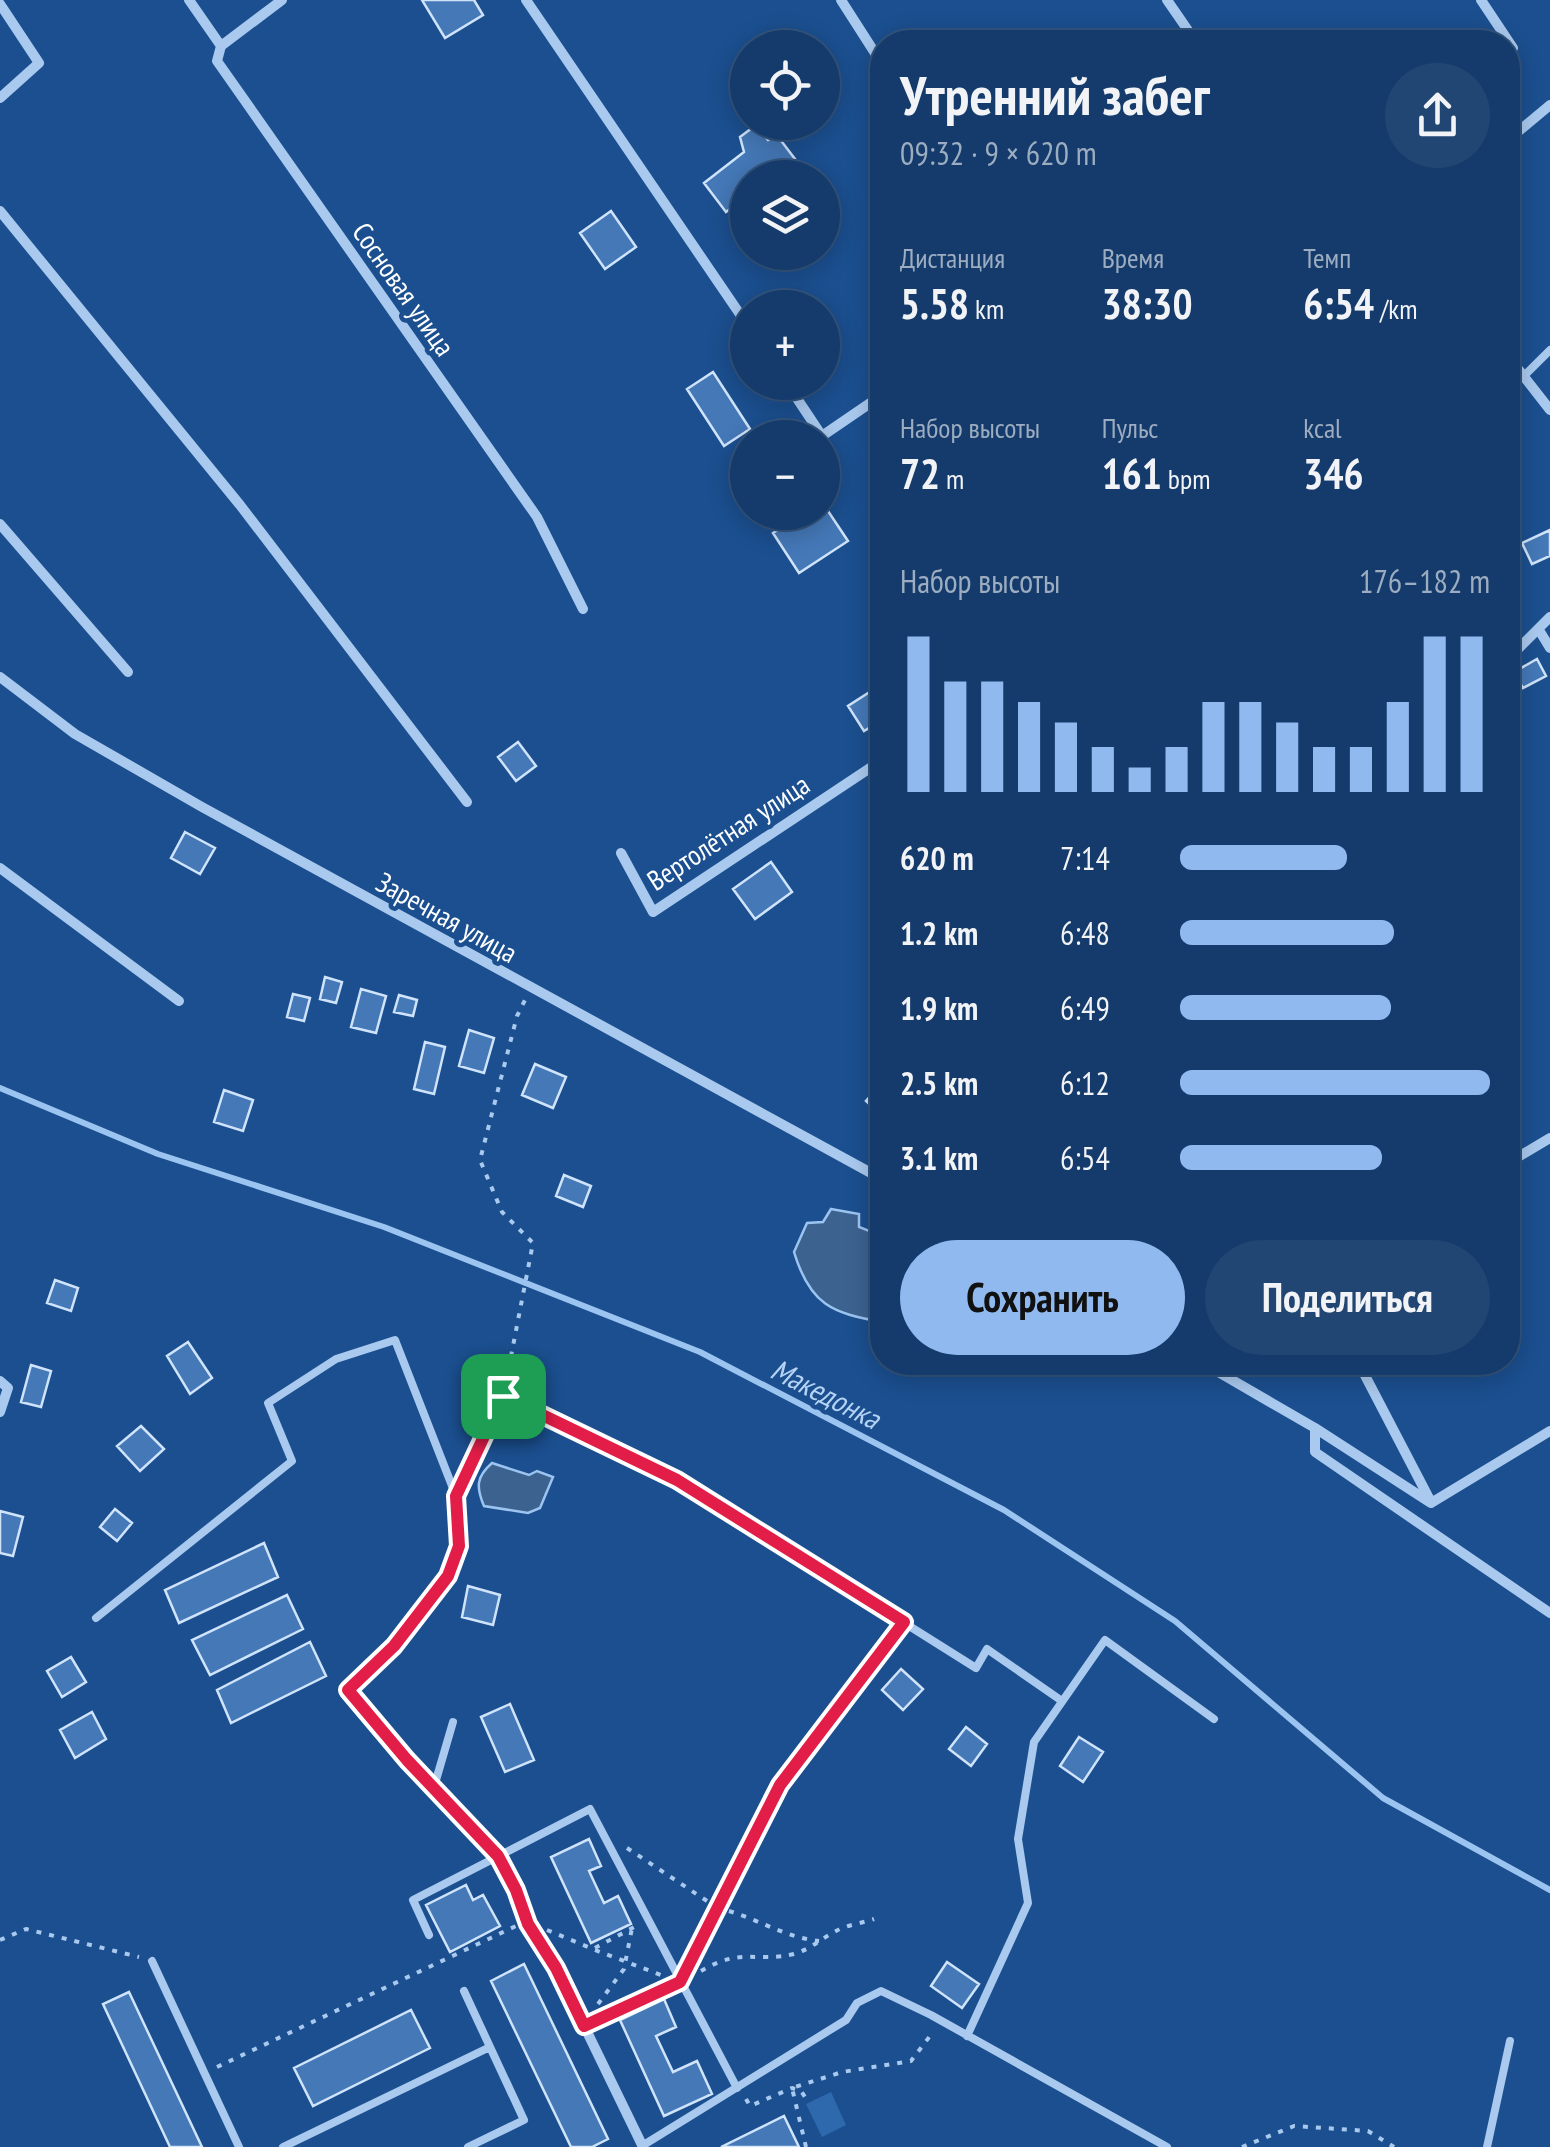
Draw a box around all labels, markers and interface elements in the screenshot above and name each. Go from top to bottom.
map controls [730,30,840,530]
button: locate [730,30,840,140]
text: Утренний забег [900,59,1210,130]
button: share [1385,63,1490,168]
text: 09:32 · 9 × 620 m [900,132,1097,174]
button: layers [730,160,840,270]
street label: Сосновая улица [344,215,464,363]
text: Дистанция [900,239,1005,276]
text: Время [1102,239,1164,276]
text: Темп [1303,239,1351,276]
text: 5.58 [900,276,969,331]
text: 38:30 [1102,276,1193,331]
text: 6:54 [1303,276,1374,331]
button: + [730,290,840,400]
text: km [969,290,1004,327]
text: /km [1374,290,1417,327]
text: Набор высоты [900,409,1040,446]
text: Пульс [1102,409,1158,446]
text: kcal [1303,409,1342,446]
button: − [730,420,840,530]
text: 72 [900,446,940,501]
text: 161 [1102,446,1162,501]
text: 346 [1303,446,1364,501]
text: m [940,460,964,497]
text: bpm [1162,460,1210,497]
text: Набор высоты [900,560,1060,602]
text: 176–182 m [1359,560,1490,602]
street label: Вертолётная улица [640,766,816,898]
text: 620 m [900,837,974,879]
text: 7:14 [1060,837,1110,879]
street label: Заречная улица [370,863,524,971]
text: 1.2 km [900,912,978,954]
text: 6:48 [1060,912,1110,954]
text: 1.9 km [900,987,978,1029]
text: 6:49 [1060,987,1110,1029]
text: 2.5 km [900,1062,978,1104]
text: 6:12 [1060,1062,1110,1104]
text: 3.1 km [900,1137,978,1179]
text: 6:54 [1060,1137,1110,1179]
button: Сохранить [900,1240,1185,1355]
button: Поделиться [1205,1240,1490,1355]
water label: Македонка [765,1349,889,1438]
pin [461,1354,546,1439]
icon: arrive [476,1369,531,1424]

